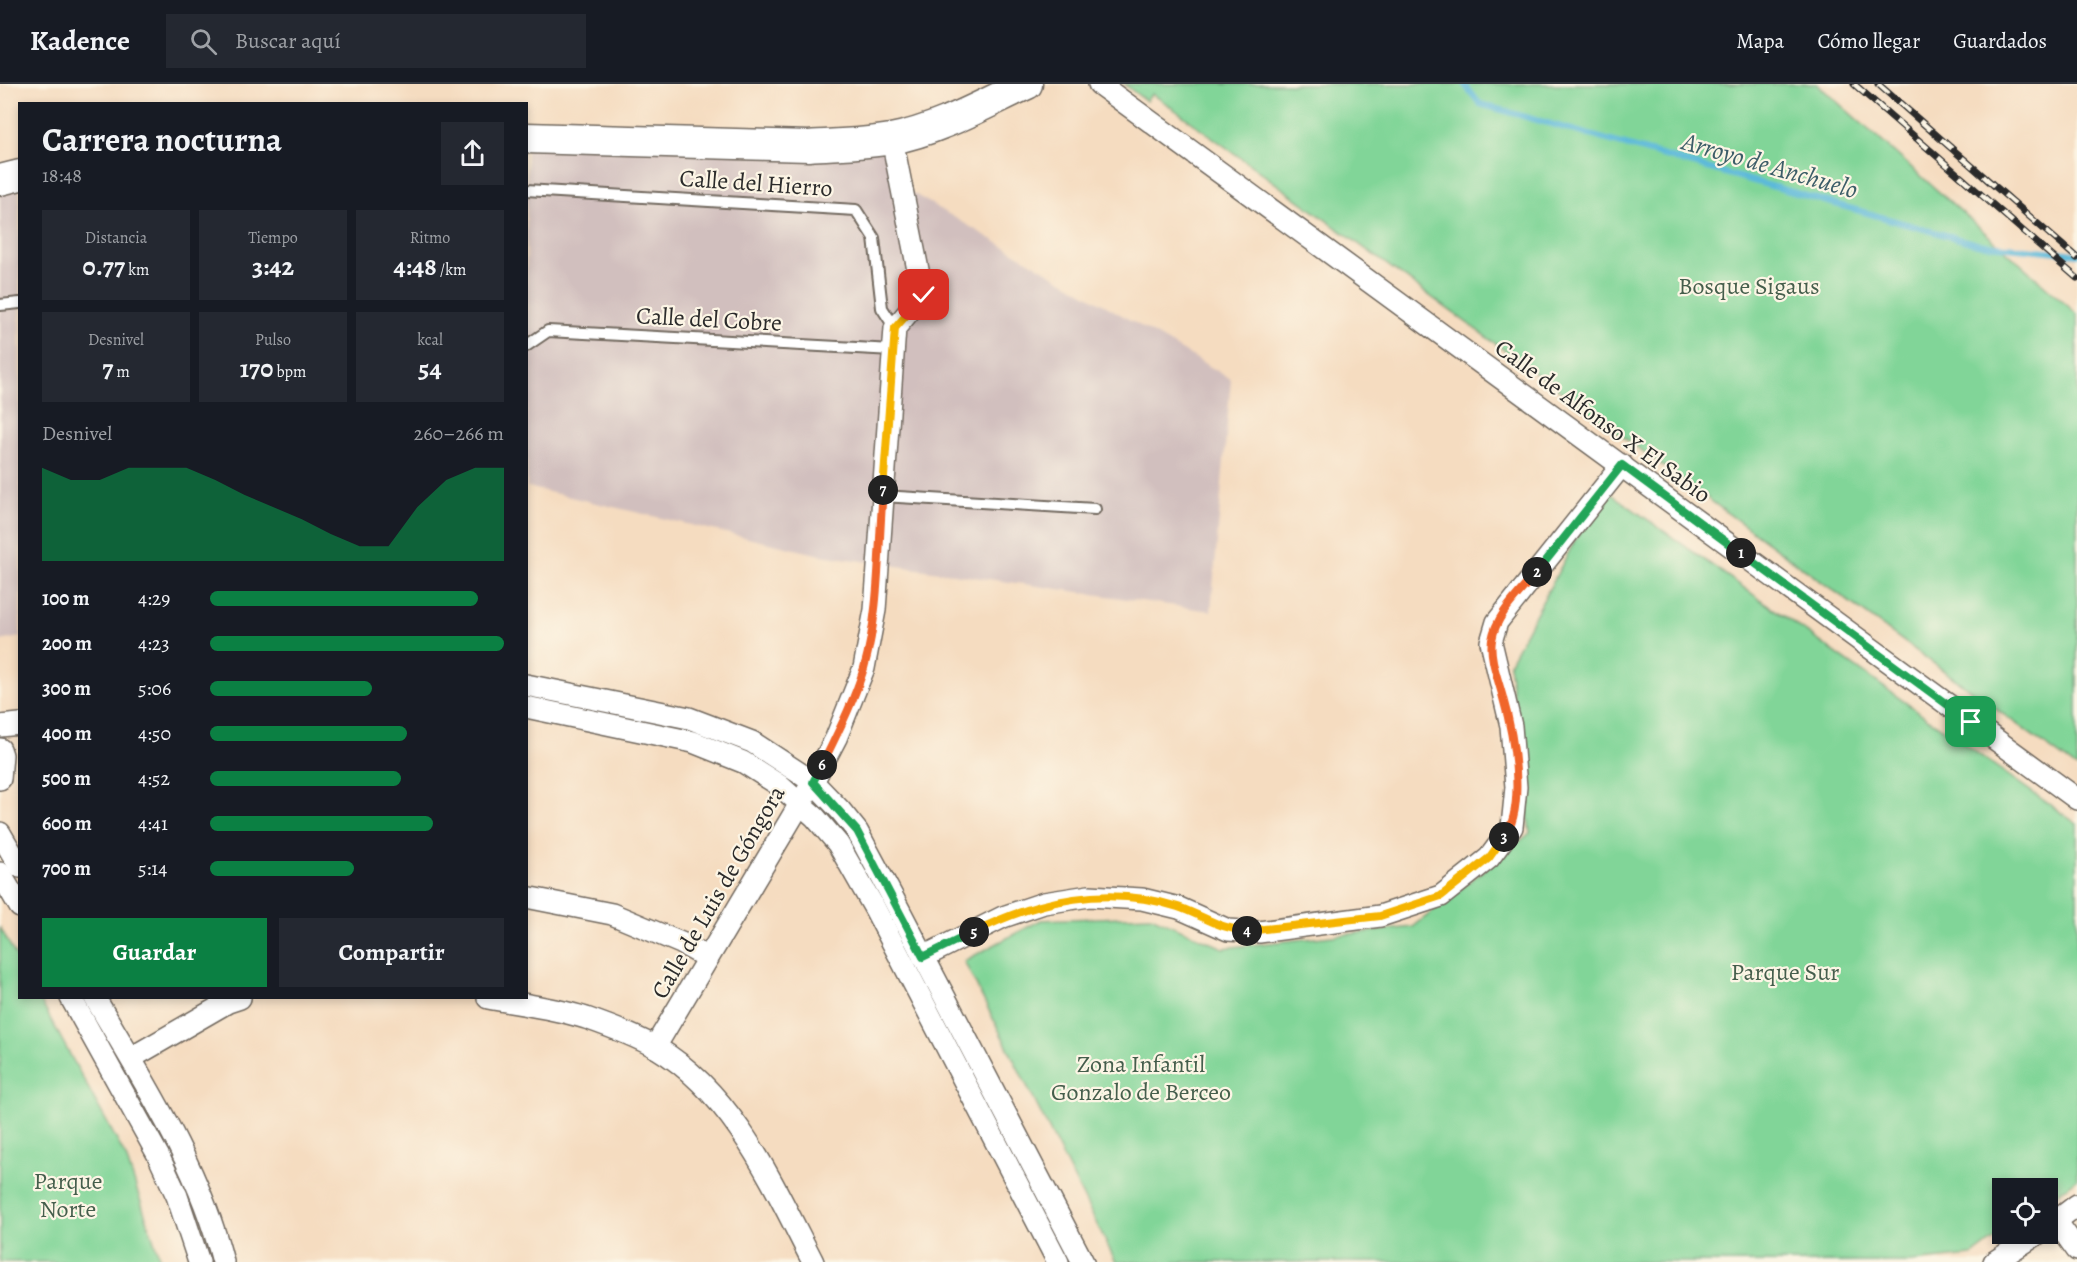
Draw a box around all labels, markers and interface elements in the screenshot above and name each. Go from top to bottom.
search box [166,14,586,68]
text: Kadence [30,22,130,60]
icon: search [187,25,220,58]
text: Buscar aquí [235,26,341,56]
text: Mapa [1736,27,1784,55]
text: Cómo llegar [1817,27,1920,55]
text: Guardados [1953,27,2047,55]
text: Carrera nocturna [42,117,282,162]
button: share [441,122,504,185]
water label: Arroyo de Anchuelo [1676,123,1862,207]
text: 18:48 [42,162,82,189]
street label: Calle del Hierro [678,162,834,204]
text: Distancia [85,227,147,249]
text: Tiempo [248,227,298,249]
text: Ritmo [410,227,450,249]
text: 0.77 [83,249,125,284]
text: 3:42 [252,249,294,284]
text: 4:48 [394,249,437,284]
text: km [125,259,149,281]
text: /km [437,259,466,281]
pin [898,269,949,320]
park label: Bosque Sigaus [1678,270,1820,302]
icon: check [907,278,940,311]
street label: Calle del Cobre [635,299,783,339]
text: Desnivel [88,329,144,351]
text: Pulso [255,329,291,351]
text: kcal [417,329,443,351]
street label: Calle de Alfonso X El Sabio [1489,332,1718,510]
text: 7 [102,351,113,386]
text: 170 [240,351,273,386]
text: 54 [418,351,442,386]
text: m [113,361,130,383]
text: bpm [273,361,306,383]
text: Desnivel [42,420,112,447]
text: 260–266 m [414,420,504,447]
pin: 7 [868,475,898,505]
text: 7 [880,479,886,501]
pin: 1 [1726,538,1756,568]
text: 1 [1738,542,1744,564]
pin: 2 [1522,557,1552,587]
text: 2 [1533,561,1541,583]
text: 100 m [42,585,90,612]
text: 4:29 [138,585,170,612]
text: 200 m [42,630,92,657]
text: 4:23 [138,630,170,657]
text: 300 m [42,675,91,702]
text: 5:06 [138,675,171,702]
pin [1945,696,1996,747]
icon: arrive [1954,705,1987,738]
text: 400 m [42,720,92,747]
text: 4:50 [138,720,171,747]
pin: 6 [807,750,837,780]
text: 6 [818,754,826,776]
text: 500 m [42,765,91,792]
text: 4:52 [138,765,170,792]
street label: Calle de Luis de Góngora [644,779,793,1004]
text: 600 m [42,810,92,837]
text: 4:41 [138,810,168,837]
pin: 3 [1489,822,1519,852]
text: 3 [1501,826,1507,848]
text: 700 m [42,855,91,882]
text: 5:14 [138,855,167,882]
pin: 4 [1232,916,1262,946]
pin: 5 [959,917,989,947]
button: Guardar [42,918,267,987]
button: Compartir [279,918,504,987]
text: 4 [1243,920,1251,942]
text: 5 [971,921,977,943]
park label: Parque Sur [1731,956,1839,988]
park label: Zona Infantil Gonzalo de Berceo [1051,1048,1231,1108]
park label: Parque Norte [34,1165,103,1225]
map controls [1992,1178,2058,1244]
button: locate [1992,1178,2058,1244]

